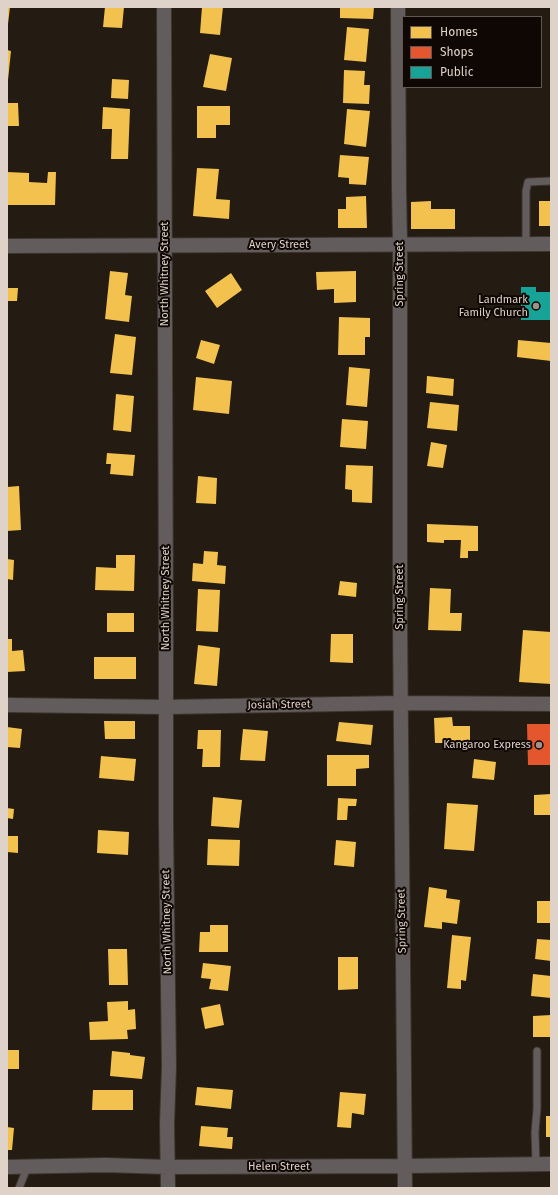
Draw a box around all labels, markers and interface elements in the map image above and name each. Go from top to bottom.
legend [402,16,542,88]
text: Homes [440,25,478,39]
text: Shops [440,45,473,59]
text: Public [440,65,473,79]
street label: North Whitney Street [158,222,172,326]
street label: Avery Street [249,238,309,252]
street label: Spring Street [393,242,407,306]
place label: Landmark Family Church [459,293,528,319]
marker: Landmark Family Church [531,301,541,311]
street label: North Whitney Street [159,546,173,650]
street label: Spring Street [393,565,407,629]
street label: Josiah Street [247,698,311,712]
place label: Kangaroo Express [443,738,531,752]
marker: Kangaroo Express [534,740,544,750]
street label: North Whitney Street [159,870,175,974]
street label: Spring Street [395,888,409,954]
street label: Helen Street [248,1160,310,1174]

